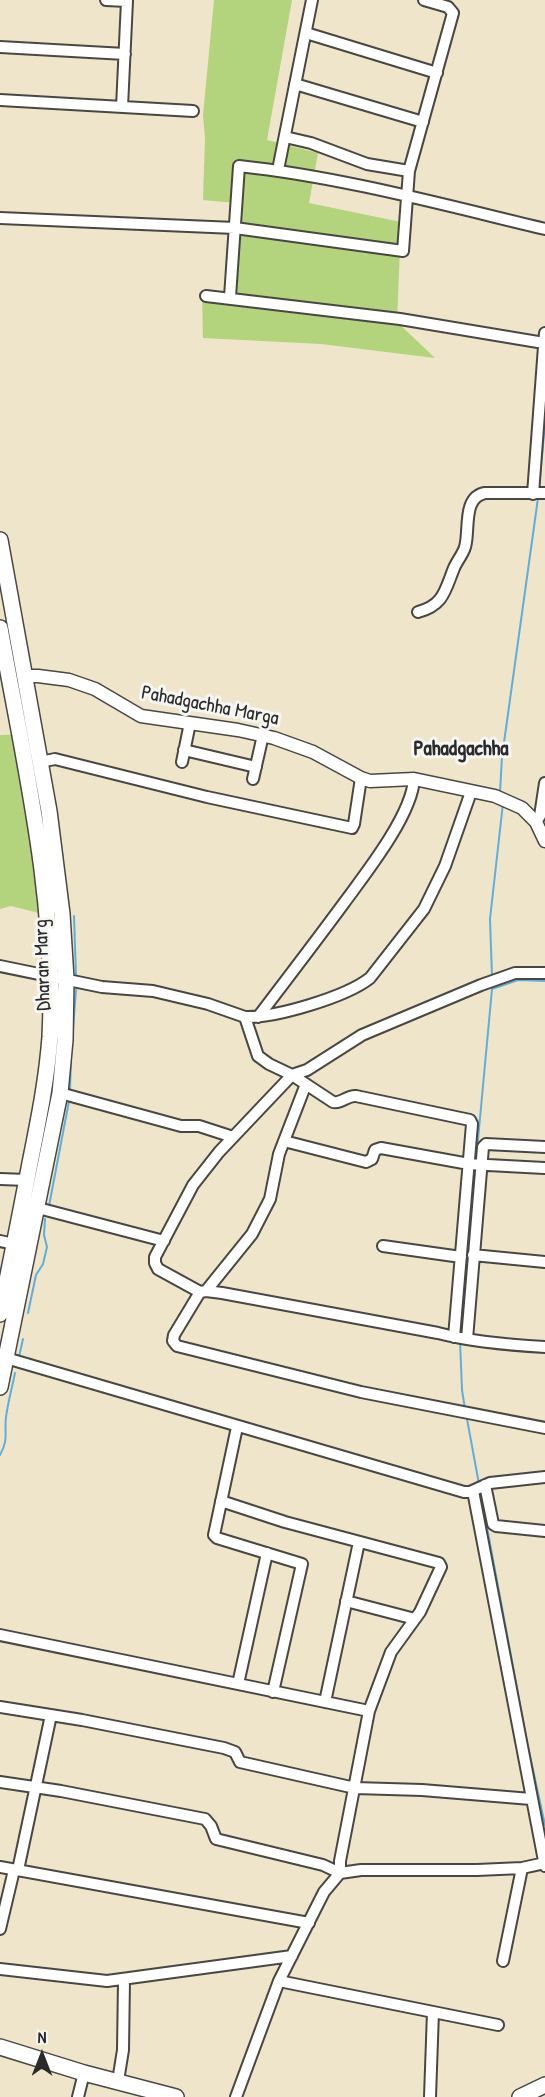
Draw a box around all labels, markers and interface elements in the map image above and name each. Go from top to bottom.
street label: Pahadgachha Marga [139,681,281,731]
district label: Pahadgachha [413,736,509,762]
street label: Dharan Marg [29,919,57,1011]
north arrow [12,2025,72,2085]
text: N [38,2026,46,2048]

